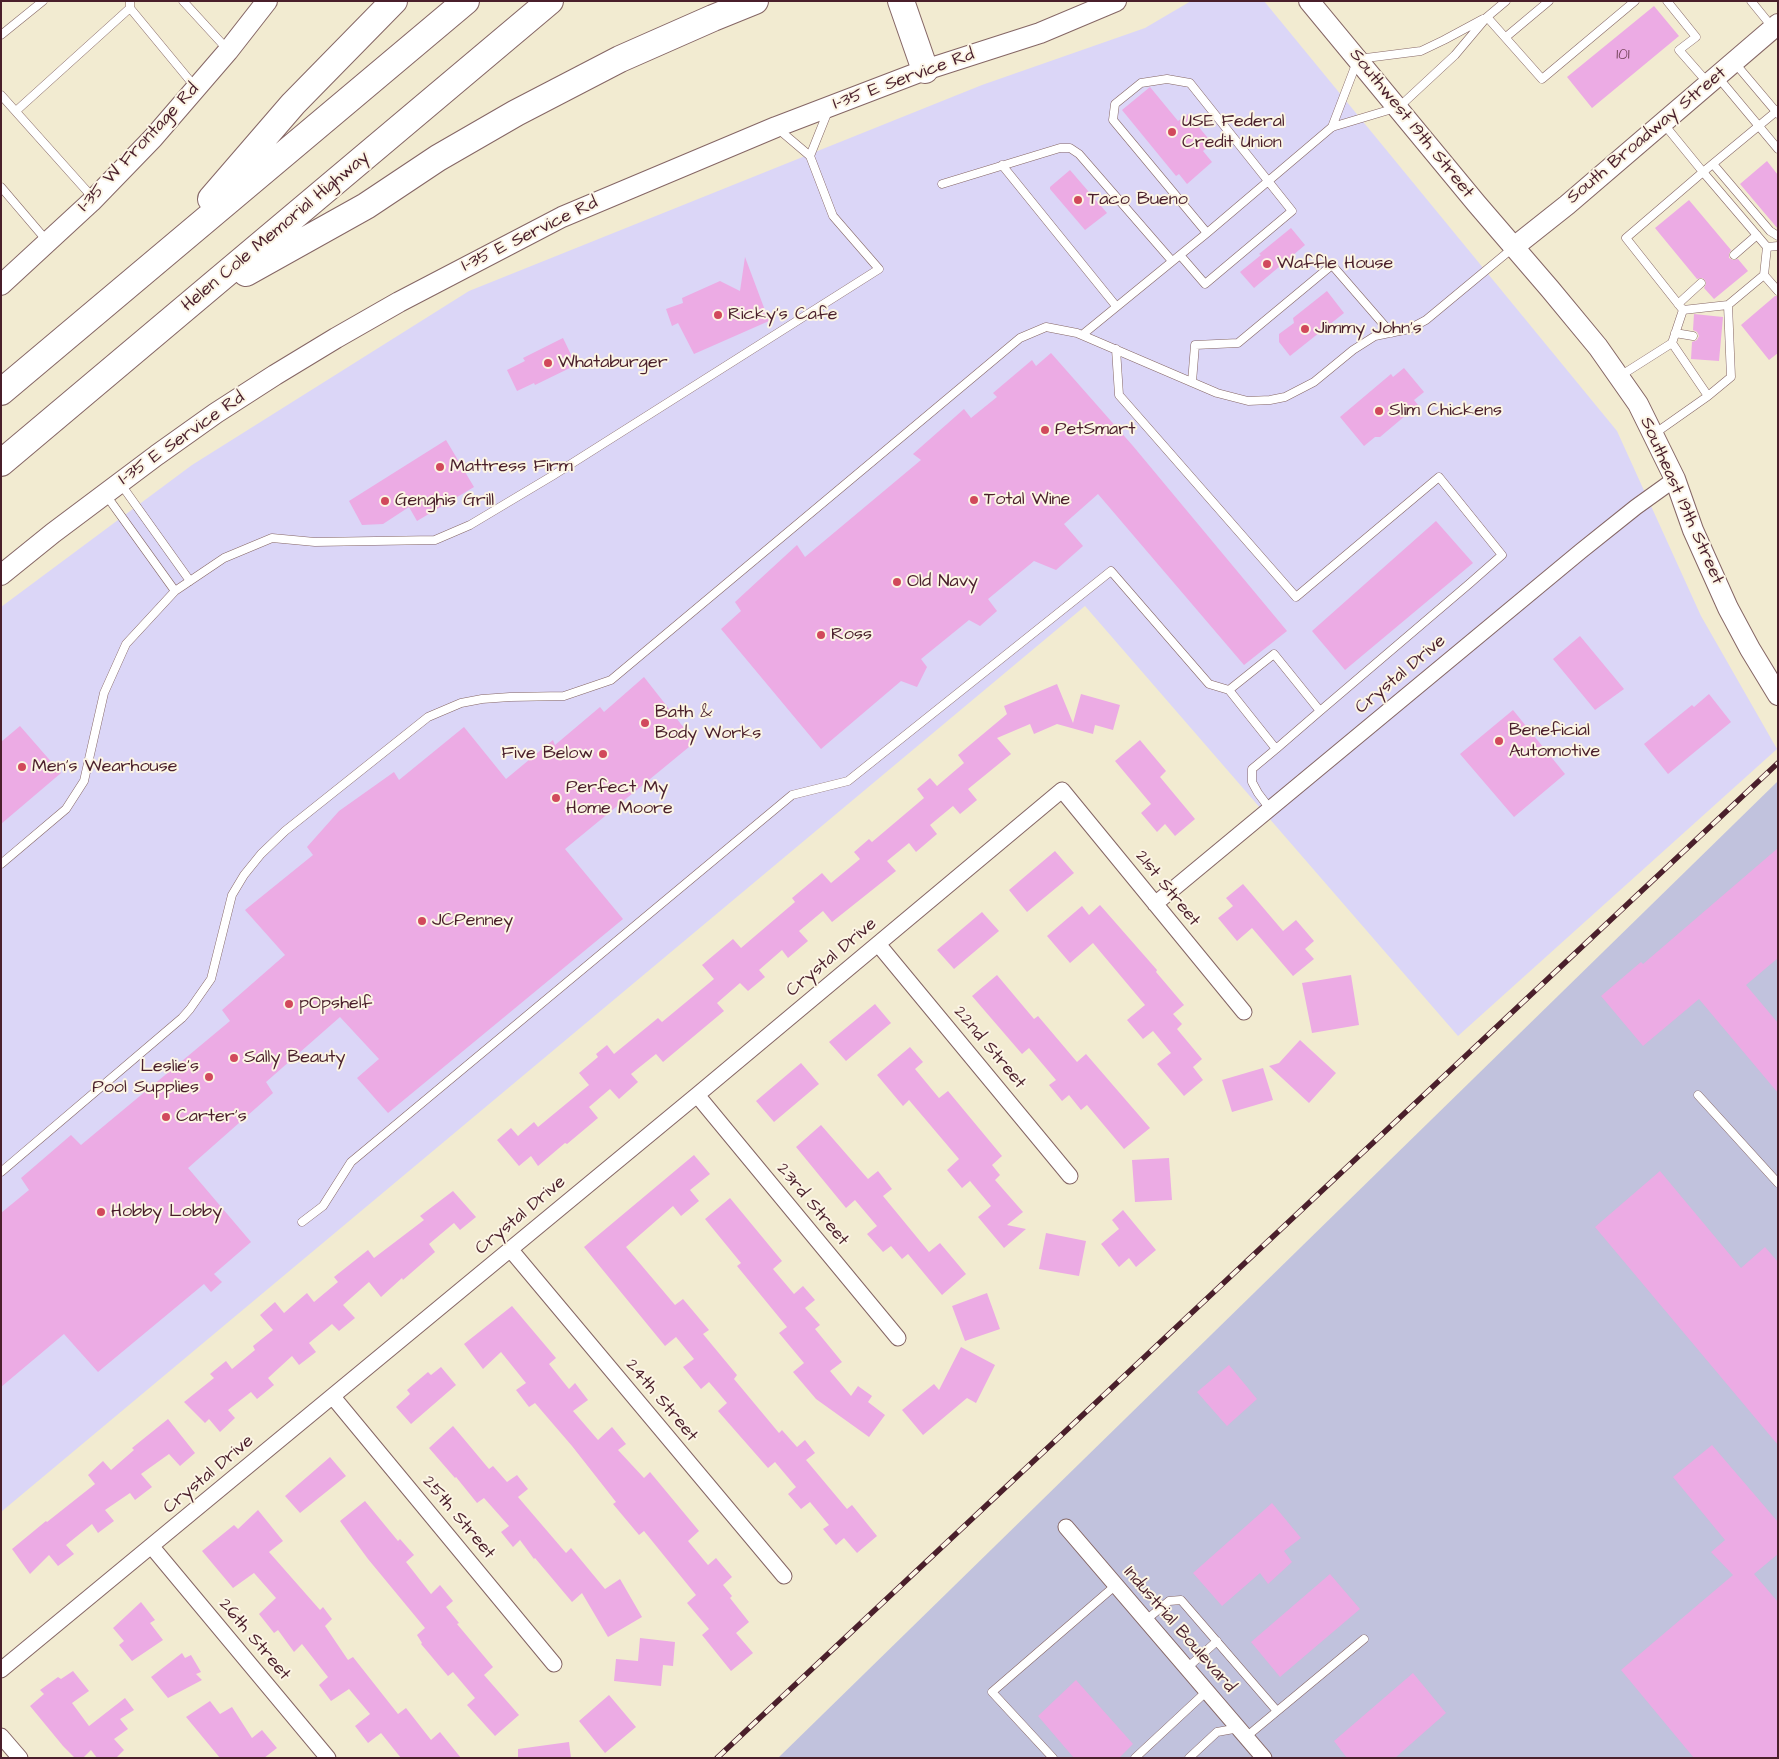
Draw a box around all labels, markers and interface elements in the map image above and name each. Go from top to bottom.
street label: I-35 E Service Rd [830,44,978,116]
street label: Southwest 19th Street [1344,45,1478,203]
house number: 101 [1616,47,1630,65]
street label: South Broadway Street [1563,63,1731,209]
street label: I-35 W Frontage Rd [74,79,204,217]
place label: USE Federal Credit Union [1182,111,1285,154]
marker: USE Federal Credit Union [1166,126,1178,138]
street label: Helen Cole Memorial Highway [178,147,374,317]
place label: Taco Bueno [1088,189,1188,211]
street label: I-35 E Service Rd [458,193,602,277]
marker: Taco Bueno [1072,194,1084,206]
place label: Waffle House [1277,253,1393,275]
marker: Waffle House [1261,258,1273,270]
place label: Ricky's Cafe [728,304,837,326]
marker: Ricky's Cafe [712,309,724,321]
place label: Jimmy John's [1315,318,1422,340]
marker: Jimmy John's [1299,323,1311,335]
place label: Whataburger [558,352,668,374]
marker: Whataburger [542,357,554,369]
street label: I-35 E Service Rd [115,387,249,491]
place label: Slim Chickens [1389,400,1502,422]
marker: Slim Chickens [1373,405,1385,417]
street label: Southeast 19th Street [1634,414,1728,588]
place label: PetSmart [1055,419,1135,441]
marker: PetSmart [1039,424,1051,436]
place label: Mattress Firm [450,456,573,478]
marker: Mattress Firm [434,461,446,473]
place label: Total Wine [984,489,1070,511]
place label: Genghis Grill [395,490,494,512]
marker: Total Wine [968,494,980,506]
marker: Genghis Grill [379,495,391,507]
place label: Old Navy [907,571,978,593]
marker: Old Navy [891,576,903,588]
place label: Ross [831,624,872,646]
marker: Ross [815,629,827,641]
street label: Crystal Drive [1351,631,1451,719]
place label: Bath & Body Works [655,702,761,744]
marker: Bath & Body Works [639,717,651,729]
place label: Beneficial Automotive [1509,720,1600,762]
marker: Beneficial Automotive [1493,735,1505,747]
place label: Five Below [501,743,593,765]
marker: Five Below [597,748,609,760]
place label: Men's Wearhouse [32,756,177,778]
marker: Men's Wearhouse [16,761,28,773]
place label: Perfect My Home Moore [566,777,673,820]
marker: Perfect My Home Moore [550,792,562,804]
street label: 21st Street [1130,847,1204,931]
place label: JCPenney [432,910,513,932]
street label: Crystal Drive [782,914,882,1002]
marker: JCPenney [416,915,428,927]
place label: pOpshelf [299,993,372,1015]
marker: pOpshelf [283,998,295,1010]
street label: 22nd Street [948,1002,1030,1094]
place label: Sally Beauty [244,1047,345,1069]
marker: Sally Beauty [228,1052,240,1064]
place label: Leslie's Pool Supplies [92,1056,199,1098]
marker: Leslie's Pool Supplies [203,1071,215,1083]
place label: Carter's [176,1106,247,1128]
marker: Carter's [160,1111,172,1123]
street label: 23rd Street [771,1159,853,1251]
street label: Crystal Drive [471,1172,571,1260]
place label: Hobby Lobby [111,1201,222,1223]
marker: Hobby Lobby [95,1206,107,1218]
street label: 24th Street [620,1355,702,1447]
street label: Crystal Drive [159,1431,259,1519]
street label: 25th Street [417,1472,499,1564]
street label: Industrial Boulevard [1118,1562,1240,1698]
street label: 26th Street [213,1595,295,1685]

